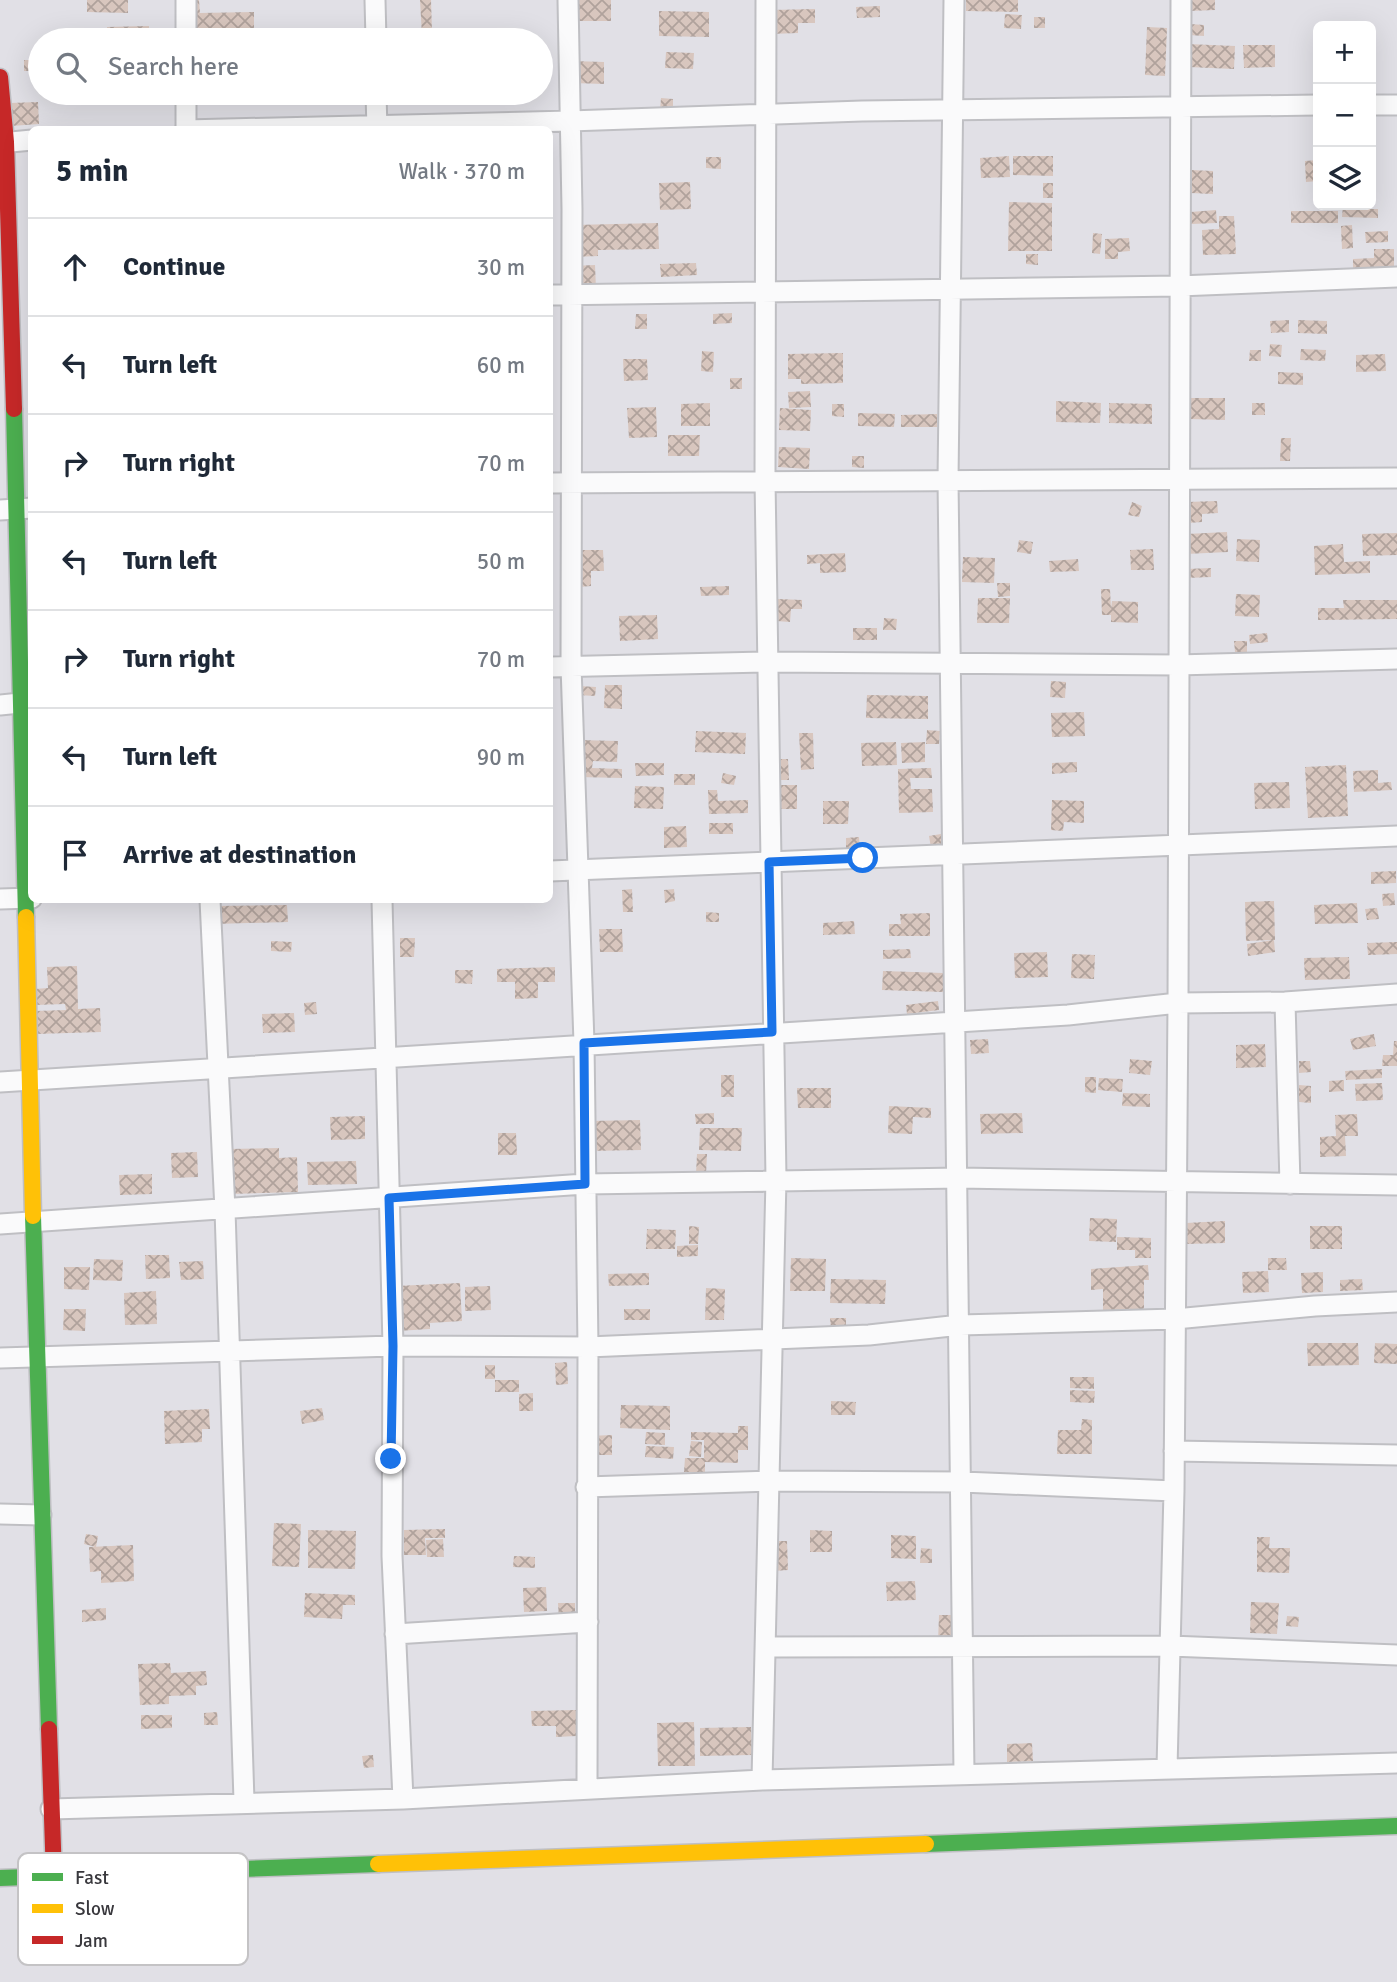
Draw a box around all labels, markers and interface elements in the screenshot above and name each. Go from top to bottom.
map controls [1313,21,1376,210]
button: + [1313,21,1376,84]
search box [28,28,553,105]
icon: search [52,48,90,86]
text: Search here [108,51,239,83]
button: − [1313,84,1376,147]
button: layers [1313,147,1376,210]
text: 5 min [56,153,128,190]
text: Walk · 370 m [399,157,525,186]
icon: ahead [56,248,94,286]
text: Continue [123,251,225,283]
text: 30 m [477,253,525,282]
icon: left [56,346,94,384]
text: Turn left [123,349,217,381]
text: 60 m [477,351,525,380]
icon: right [56,444,94,482]
text: Turn right [123,447,235,479]
text: 70 m [477,449,525,478]
icon: left [56,542,94,580]
text: Turn left [123,545,217,577]
text: 50 m [477,547,525,576]
icon: right [56,640,94,678]
text: Turn right [123,643,235,675]
text: 70 m [477,645,525,674]
icon: left [56,738,94,776]
text: Turn left [123,741,217,773]
text: 90 m [477,743,525,772]
icon: arrive [56,836,94,874]
text: Arrive at destination [123,839,356,871]
route start [847,842,878,873]
route end [375,1443,406,1474]
legend [18,1853,248,1965]
text: Fast [75,1866,109,1890]
text: Slow [75,1897,115,1921]
text: Jam [75,1929,108,1953]

